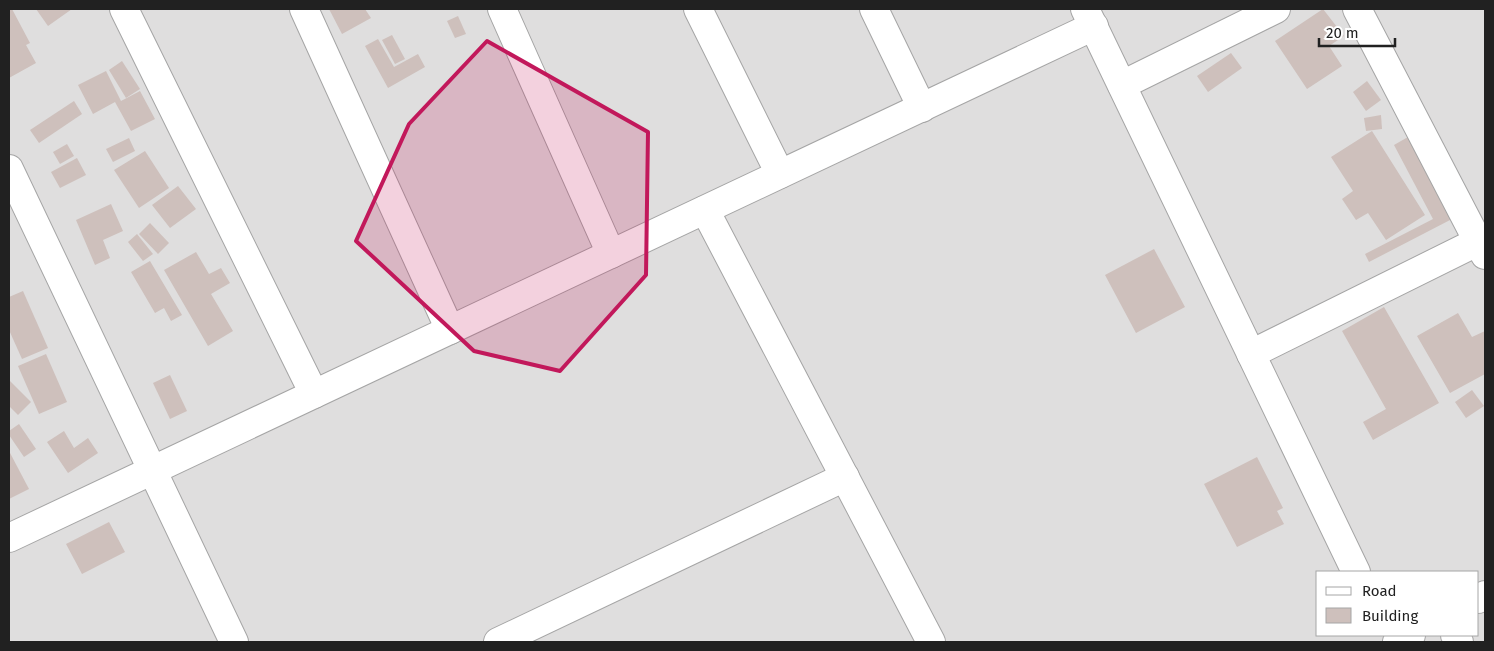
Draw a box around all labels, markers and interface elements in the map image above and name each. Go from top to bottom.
scale bar [1319,15,1395,47]
text: 20 m [1326,24,1359,42]
legend [1316,571,1479,636]
text: Road [1362,582,1397,600]
text: Building [1362,607,1418,625]

